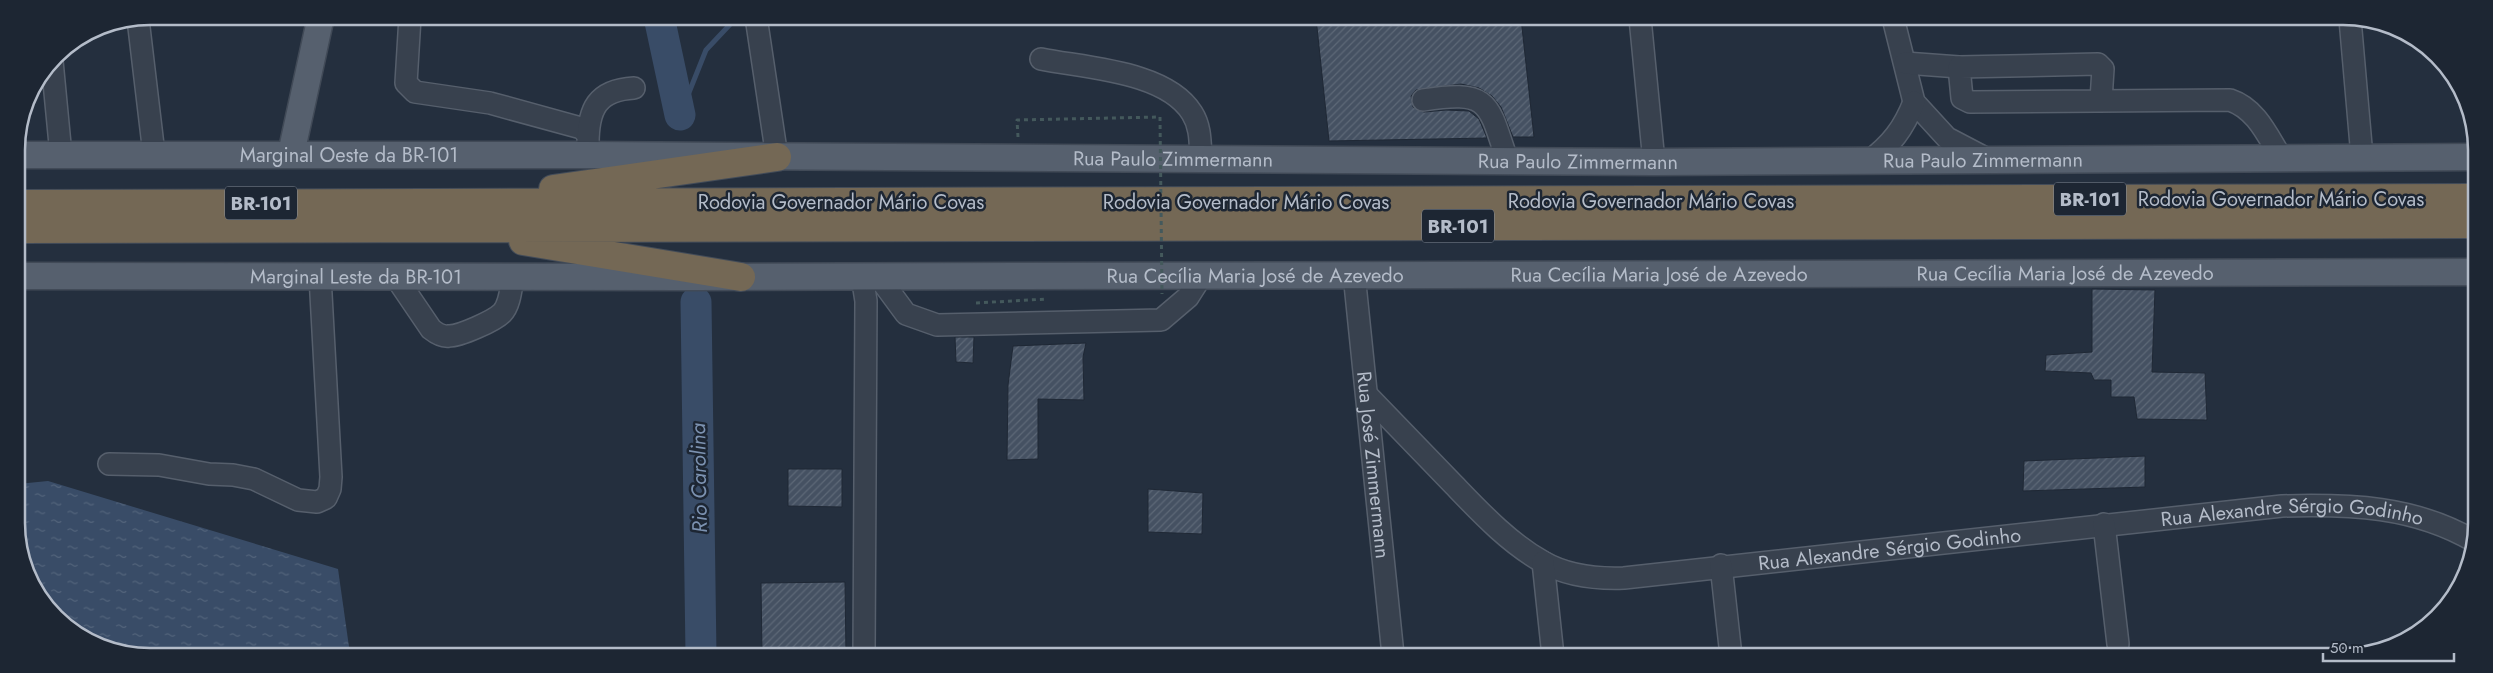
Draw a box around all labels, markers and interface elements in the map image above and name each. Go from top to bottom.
street label: Marginal Oeste da BR-101 [240,141,458,170]
street label: Rua Paulo Zimmermann [1073,144,1273,174]
street label: Rua Paulo Zimmermann [1883,145,2083,176]
street label: Rua Paulo Zimmermann [1478,147,1678,177]
road number: BR-101 [2054,182,2126,215]
street label: Rodovia Governador Mário Covas [2138,185,2424,214]
road number: BR-101 [225,187,297,220]
street label: Rodovia Governador Mário Covas [1508,187,1794,216]
street label: Rodovia Governador Mário Covas [698,188,984,217]
street label: Rodovia Governador Mário Covas [1103,188,1389,217]
road number: BR-101 [1422,210,1494,242]
street label: Rua Cecília Maria José de Azevedo [1916,259,2214,289]
street label: Rua Cecília Maria José de Azevedo [1510,260,1808,290]
street label: Rua Cecília Maria José de Azevedo [1106,261,1404,291]
street label: Marginal Leste da BR-101 [250,262,462,292]
street label: Rua José Zimmermann [1349,370,1397,560]
water label: Rio Carolina [683,422,715,533]
street label: Rua Alexandre Sérgio Godinho [2159,491,2427,534]
street label: Rua Alexandre Sérgio Godinho [1757,521,2023,578]
scale bar [2323,630,2454,662]
text: 50 m [2330,637,2364,659]

